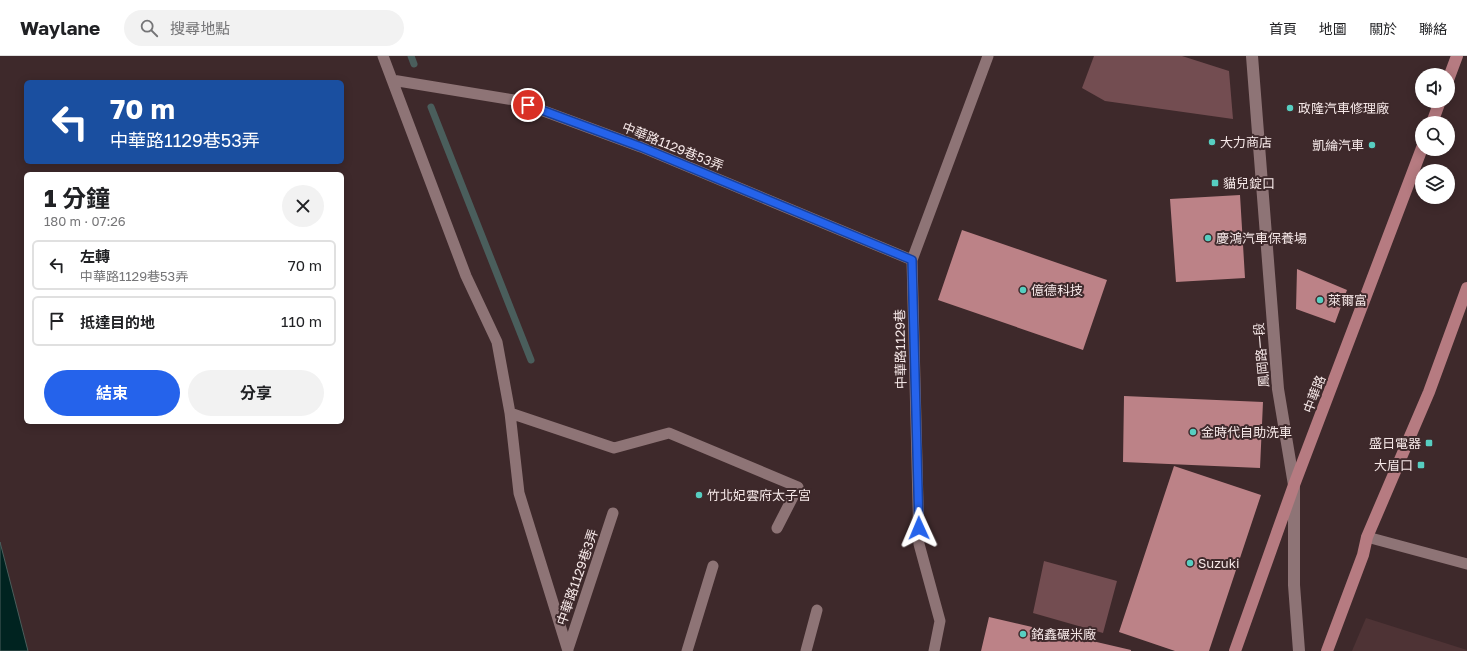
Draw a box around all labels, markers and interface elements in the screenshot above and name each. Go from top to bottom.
search box [124,10,404,46]
text: Waylane [20,16,100,39]
icon: search [138,17,160,39]
text: 搜尋地點 [170,19,230,37]
text: 首頁 [1269,20,1297,37]
text: 地圖 [1319,20,1347,37]
text: 關於 [1369,20,1397,37]
text: 聯絡 [1419,20,1447,37]
map controls [1415,68,1455,204]
button: sound [1415,68,1455,108]
pin [511,88,545,122]
text: 70 m [110,92,175,125]
icon: arrive [517,94,539,116]
icon: left [44,96,96,148]
place label: 政隆汽車修理廠 [1298,100,1389,116]
marker: 政隆汽車修理廠 [1285,103,1295,113]
button: search [1415,116,1455,156]
street label: 中華路1129巷53弄 [620,118,726,174]
text: 中華路1129巷53弄 [110,129,260,151]
place label: 大力商店 [1220,134,1272,150]
marker: 大力商店 [1207,137,1217,147]
place label: 凱綸汽車 [1312,137,1364,153]
marker: 凱綸汽車 [1367,140,1377,150]
button: layers [1415,164,1455,204]
place label: 貓兒錠口 [1223,175,1275,191]
marker: 貓兒錠口 [1210,178,1220,188]
text: 1 分鐘 [44,183,110,212]
button: close [282,185,324,227]
text: 180 m · 07:26 [44,213,126,229]
place label: 慶鴻汽車保養場 [1216,230,1307,246]
marker: 慶鴻汽車保養場 [1203,233,1213,243]
text: 左轉 [80,247,110,265]
icon: left [46,254,68,276]
text: 70 m [288,256,322,274]
text: 中華路1129巷53弄 [80,268,188,284]
place label: 億德科技 [1031,282,1083,298]
marker: 億德科技 [1018,285,1028,295]
place label: 萊爾富 [1328,292,1367,308]
marker: 萊爾富 [1315,295,1325,305]
street label: 中華路1129巷 [891,309,909,389]
icon: arrive [46,310,68,332]
text: 110 m [281,312,322,330]
text: 抵達目的地 [80,313,155,331]
street label: 鳳岡路一段 [1250,322,1272,388]
button: 結束 [44,370,180,416]
button: 分享 [188,370,324,416]
street label: 中華路 [1300,373,1328,415]
place label: 金時代自助洗車 [1201,424,1292,440]
marker: 金時代自助洗車 [1188,427,1198,437]
place label: 盛日電器 [1369,435,1421,451]
marker: 盛日電器 [1424,438,1434,448]
place label: 大眉口 [1374,457,1413,473]
marker: 大眉口 [1416,460,1426,470]
place label: 竹北妃雲府太子宮 [707,487,811,503]
marker: 竹北妃雲府太子宮 [694,490,704,500]
position arrow [898,507,940,549]
street label: 中華路1129巷3弄 [553,527,601,627]
place label: Suzuki [1198,555,1240,571]
marker: Suzuki [1185,558,1195,568]
place label: 銘鑫碾米廠 [1031,626,1096,642]
marker: 銘鑫碾米廠 [1018,629,1028,639]

